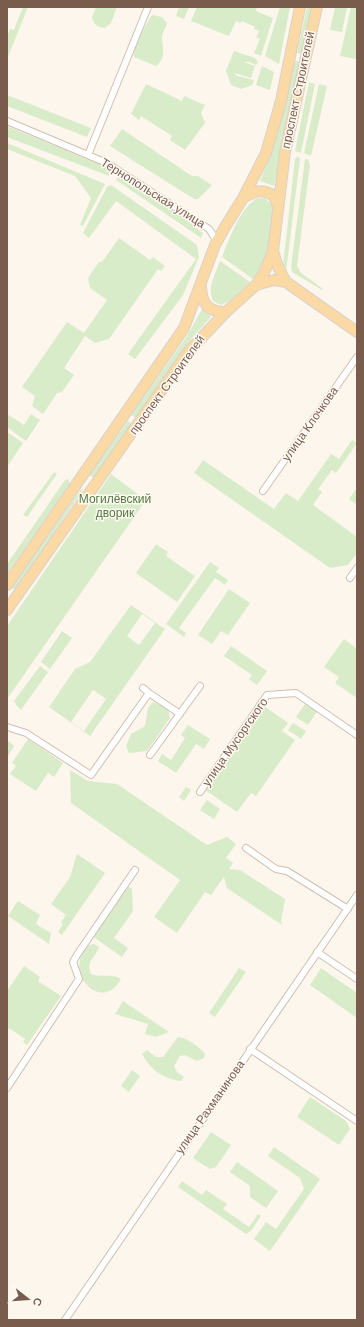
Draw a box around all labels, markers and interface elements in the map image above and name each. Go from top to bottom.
street label: проспект Строителей [278,30,318,150]
street label: Тернопольская улица [98,154,209,232]
street label: проспект Строителей [125,332,209,438]
street label: улица Клочкова [278,383,342,465]
park label: Могилёвский дворик [79,491,151,521]
street label: улица Мусоргского [198,694,272,789]
street label: улица Рахманинова [172,1057,249,1157]
north arrow [8,1279,48,1319]
text: С [30,1296,45,1308]

